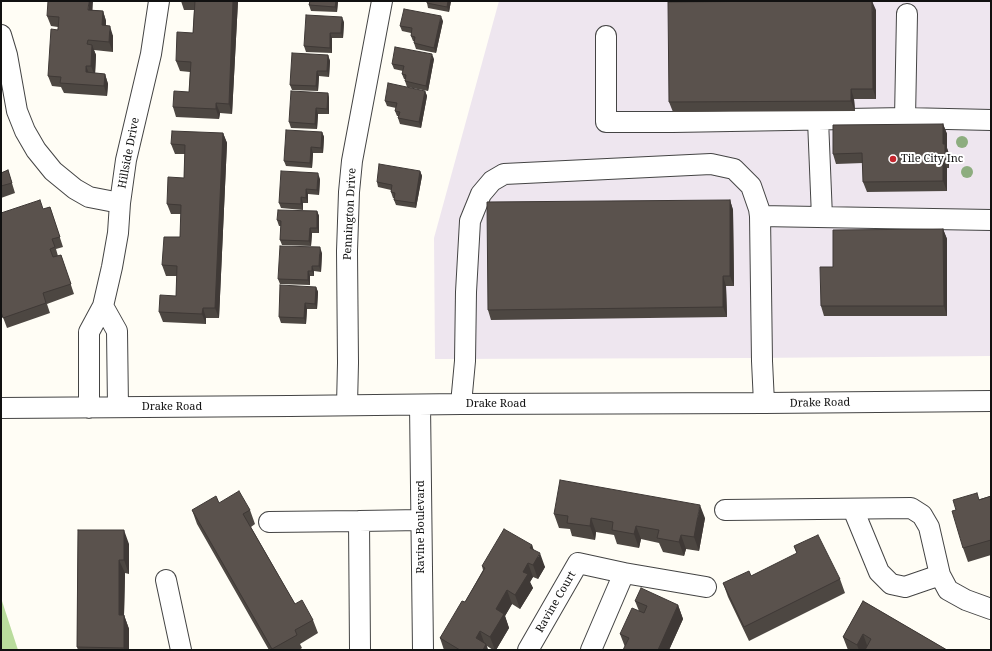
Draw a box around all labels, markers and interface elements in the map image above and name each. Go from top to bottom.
street label: Hillside Drive [116,116,142,190]
place label: Tile City Inc [901,152,963,166]
marker: Tile City Inc [888,154,898,164]
street label: Pennington Drive [341,168,359,260]
street label: Drake Road [790,396,850,410]
street label: Drake Road [466,397,526,411]
street label: Drake Road [142,400,202,414]
street label: Ravine Boulevard [414,480,428,574]
street label: Ravine Court [533,569,579,635]

